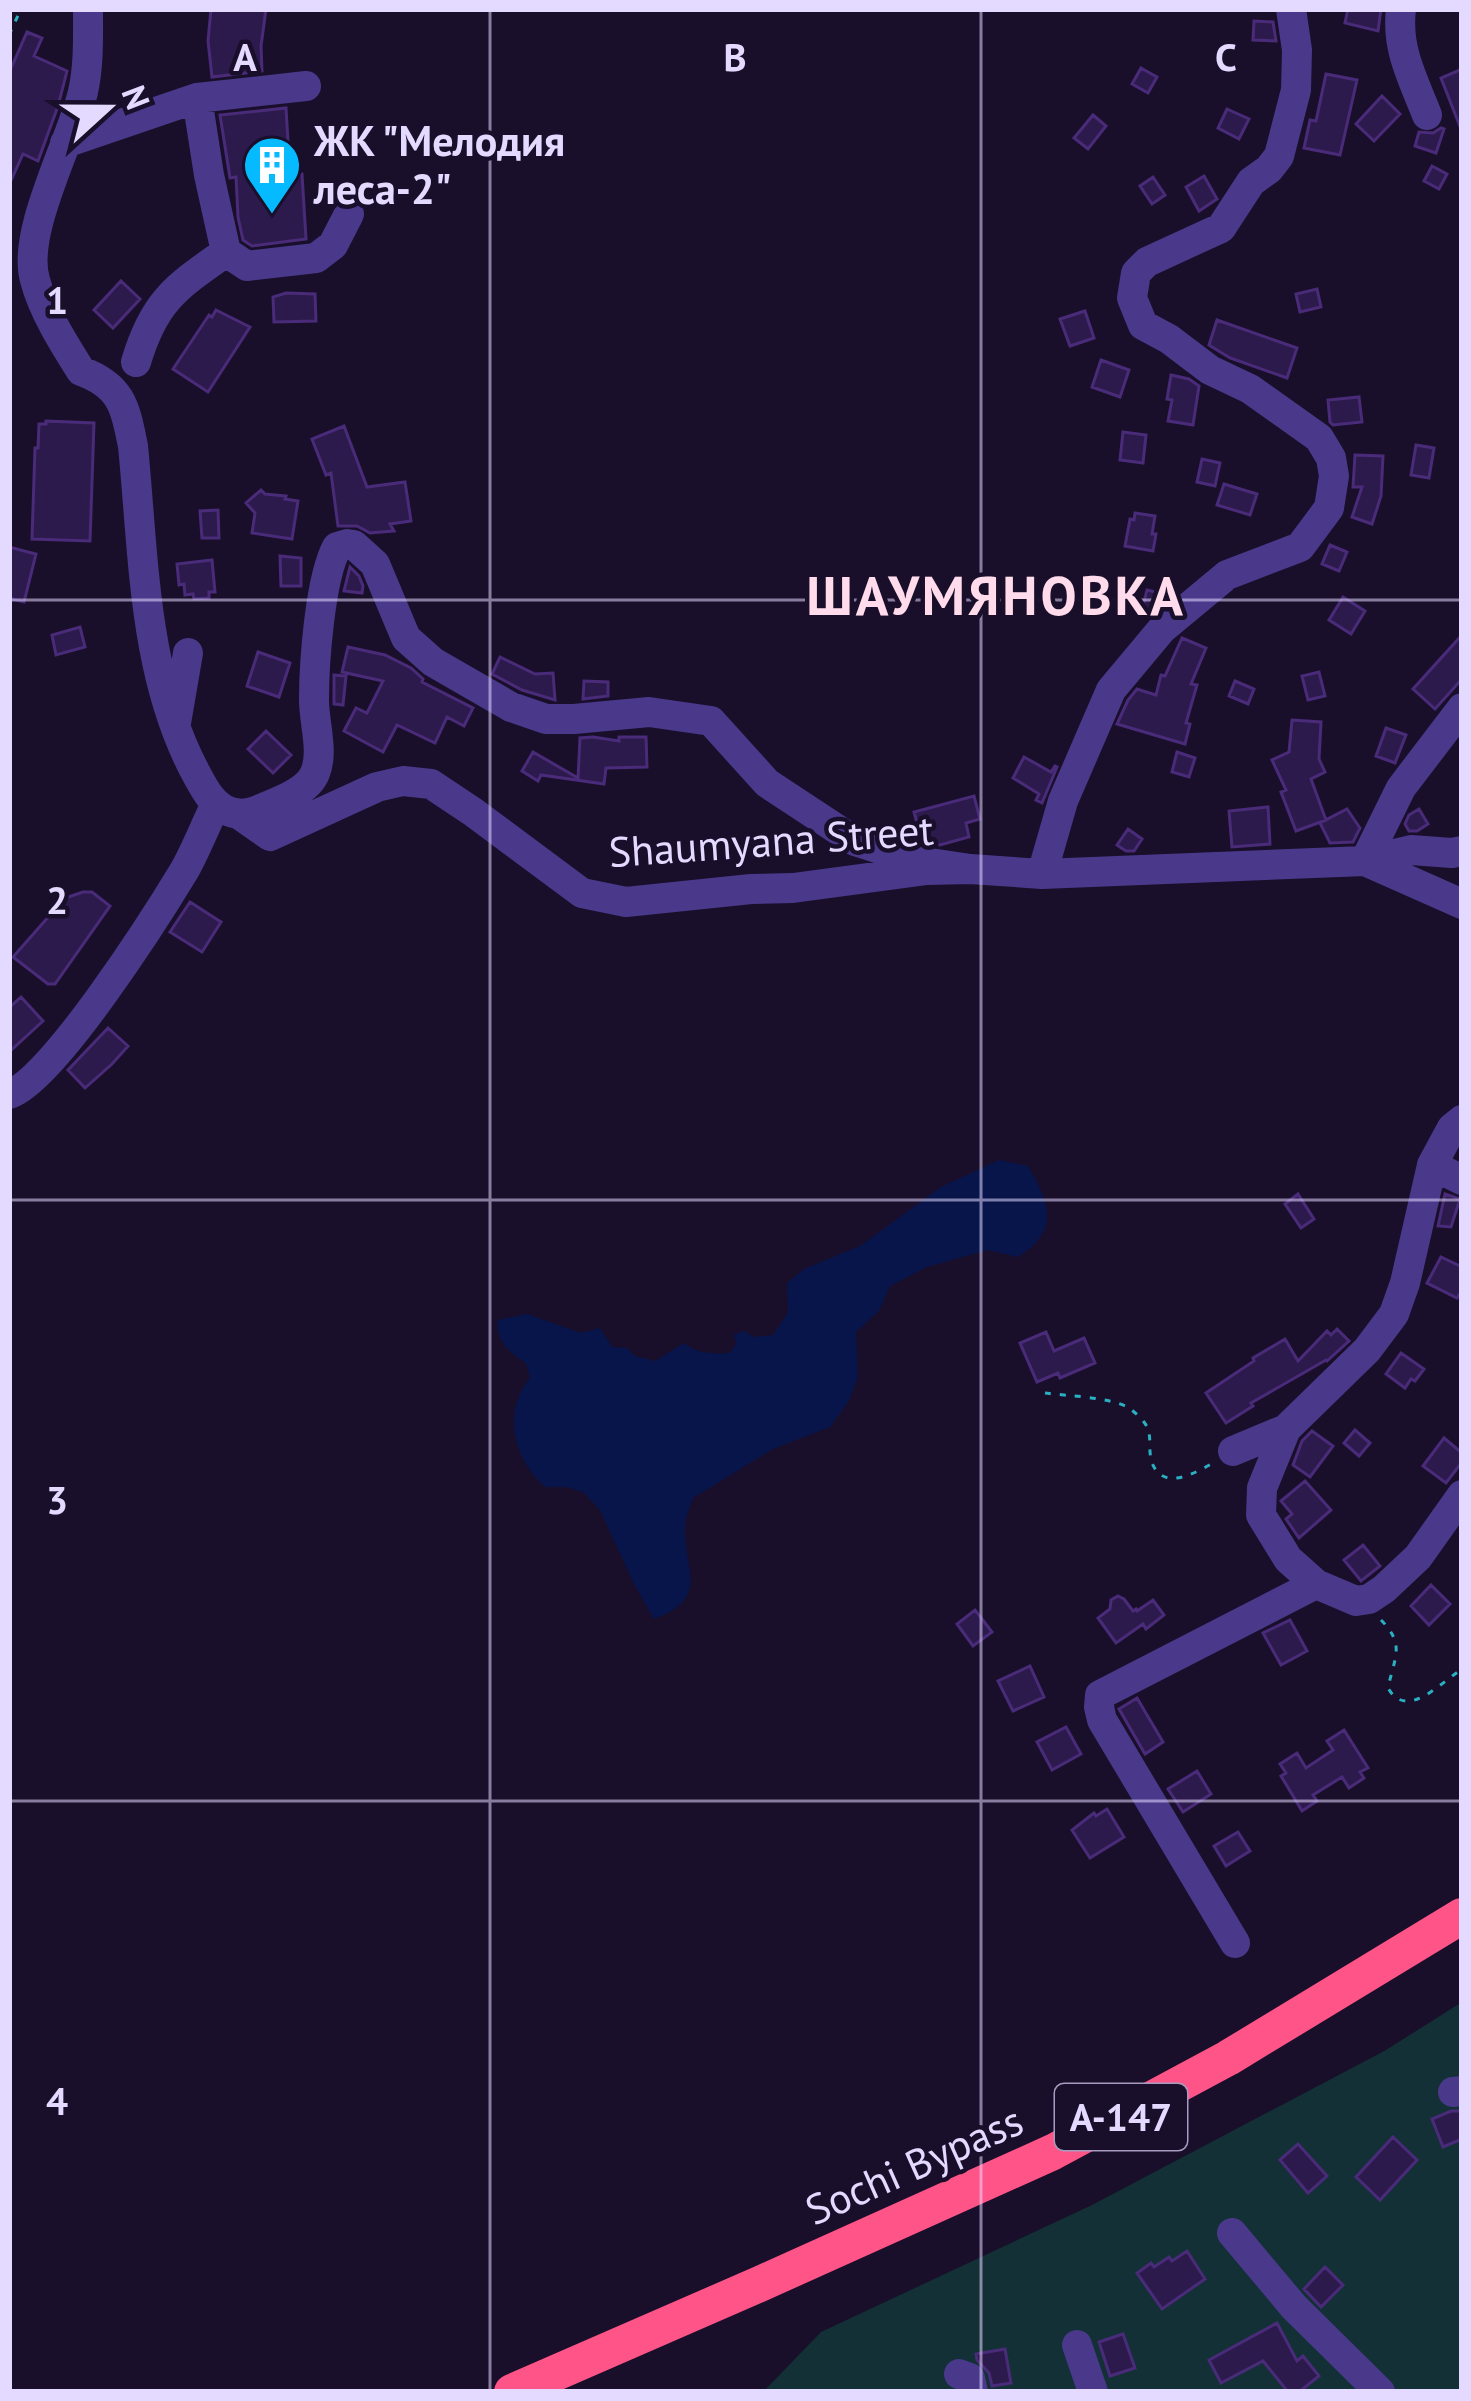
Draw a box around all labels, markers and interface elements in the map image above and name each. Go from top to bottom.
text: A [233,31,257,82]
text: B [723,31,747,82]
text: C [1215,31,1237,82]
north arrow [48,48,168,168]
text: N [113,79,160,115]
place label: ЖК "Мелодия леса-2" [313,113,565,216]
building icon: ЖК "Мелодия леса-2" [241,134,303,216]
text: 1 [46,274,68,325]
district label: ШАУМЯНОВКА [806,560,1186,630]
street label: Shaumyana Street [607,802,935,879]
text: 2 [46,874,68,925]
text: 3 [46,1474,68,1525]
text: 4 [46,2075,68,2126]
road number: А-147 [1055,2084,1187,2150]
street label: Sochi Bypass [797,2092,1031,2237]

